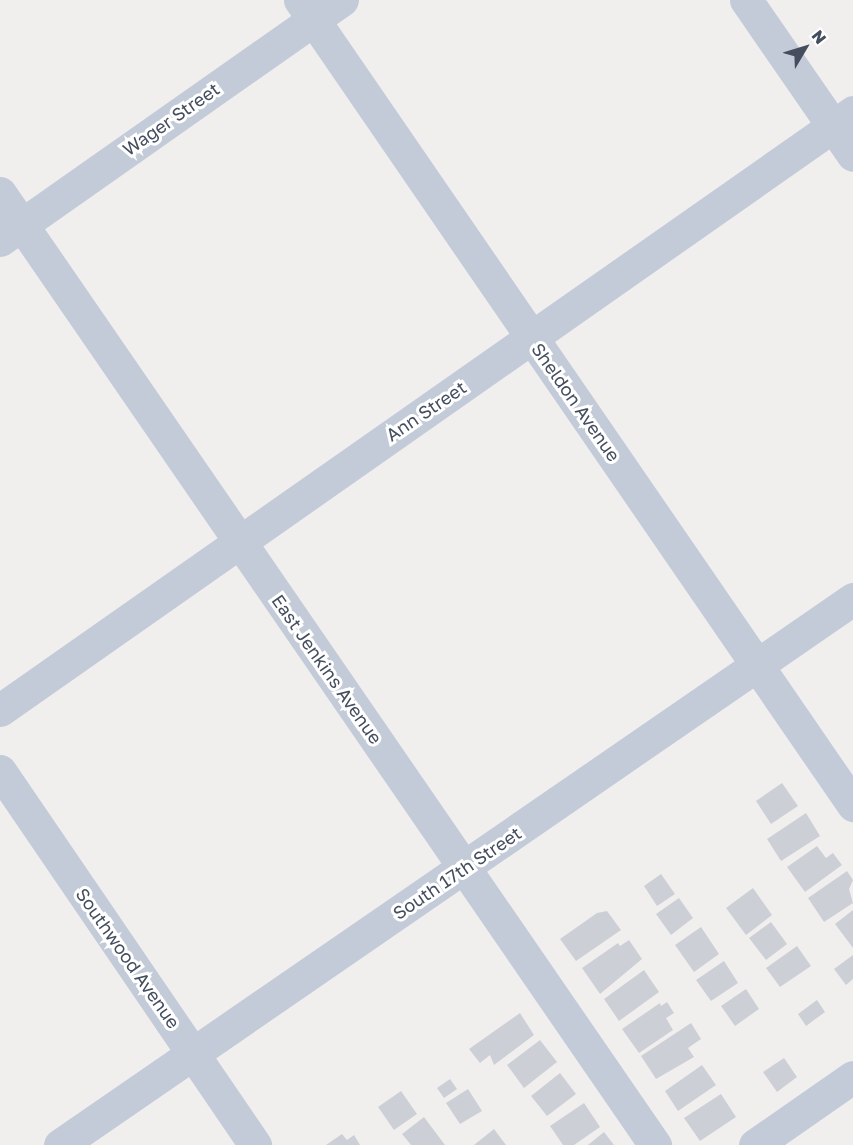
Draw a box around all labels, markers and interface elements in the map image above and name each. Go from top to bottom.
north arrow [775,18,835,78]
text: N [808,26,831,48]
street label: Wager Street [119,78,223,160]
street label: Sheldon Avenue [527,339,625,465]
street label: Ann Street [382,376,470,446]
street label: East Jenkins Avenue [267,590,387,748]
street label: South 17th Street [389,822,525,924]
street label: Southwood Avenue [71,884,185,1032]

